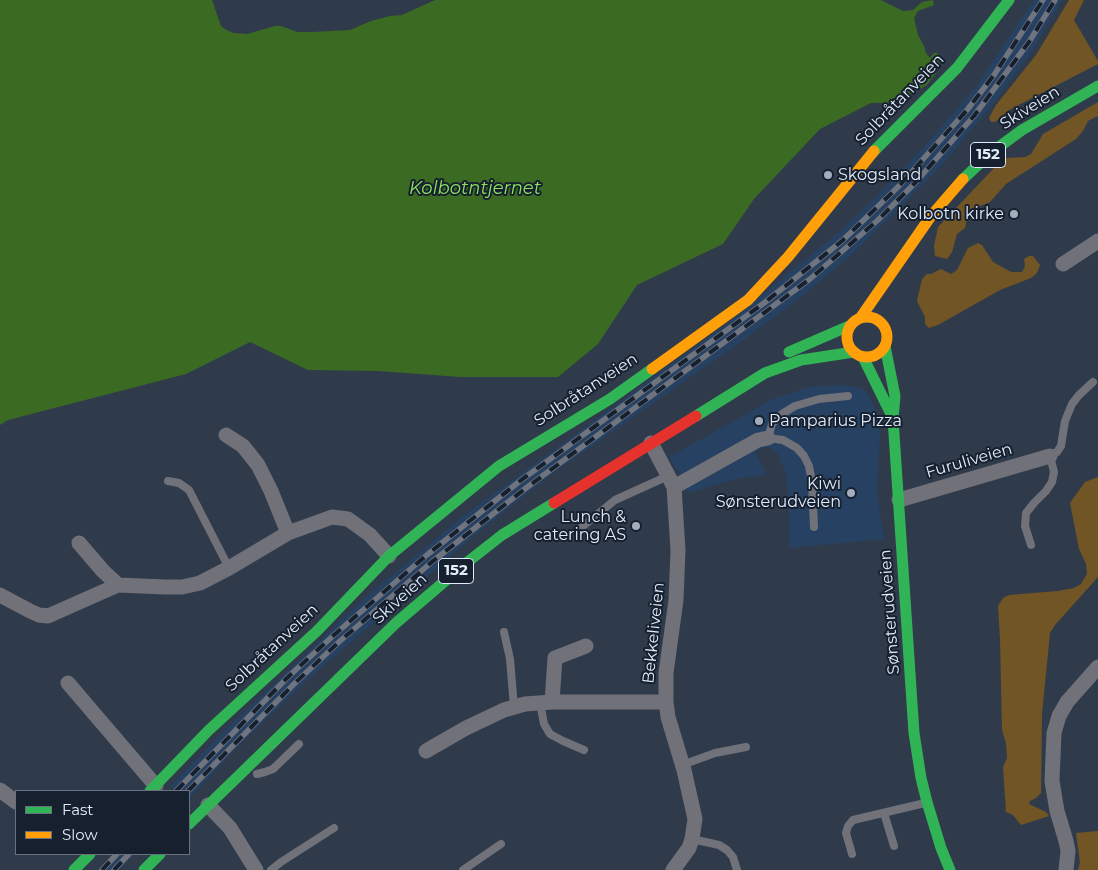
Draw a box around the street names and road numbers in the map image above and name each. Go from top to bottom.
street label: Solbråtanveien [852,50,948,150]
street label: Skiveien [997,82,1063,134]
road number: 152 [970,142,1006,168]
street label: Solbråtanveien [531,349,641,431]
street label: Furuliveien [923,439,1015,483]
street label: Sønsterudveien [876,549,904,675]
road number: 152 [438,558,474,584]
street label: Skiveien [369,570,431,628]
street label: Bekkeliveien [639,581,669,685]
street label: Solbråtanveien [222,600,322,696]

